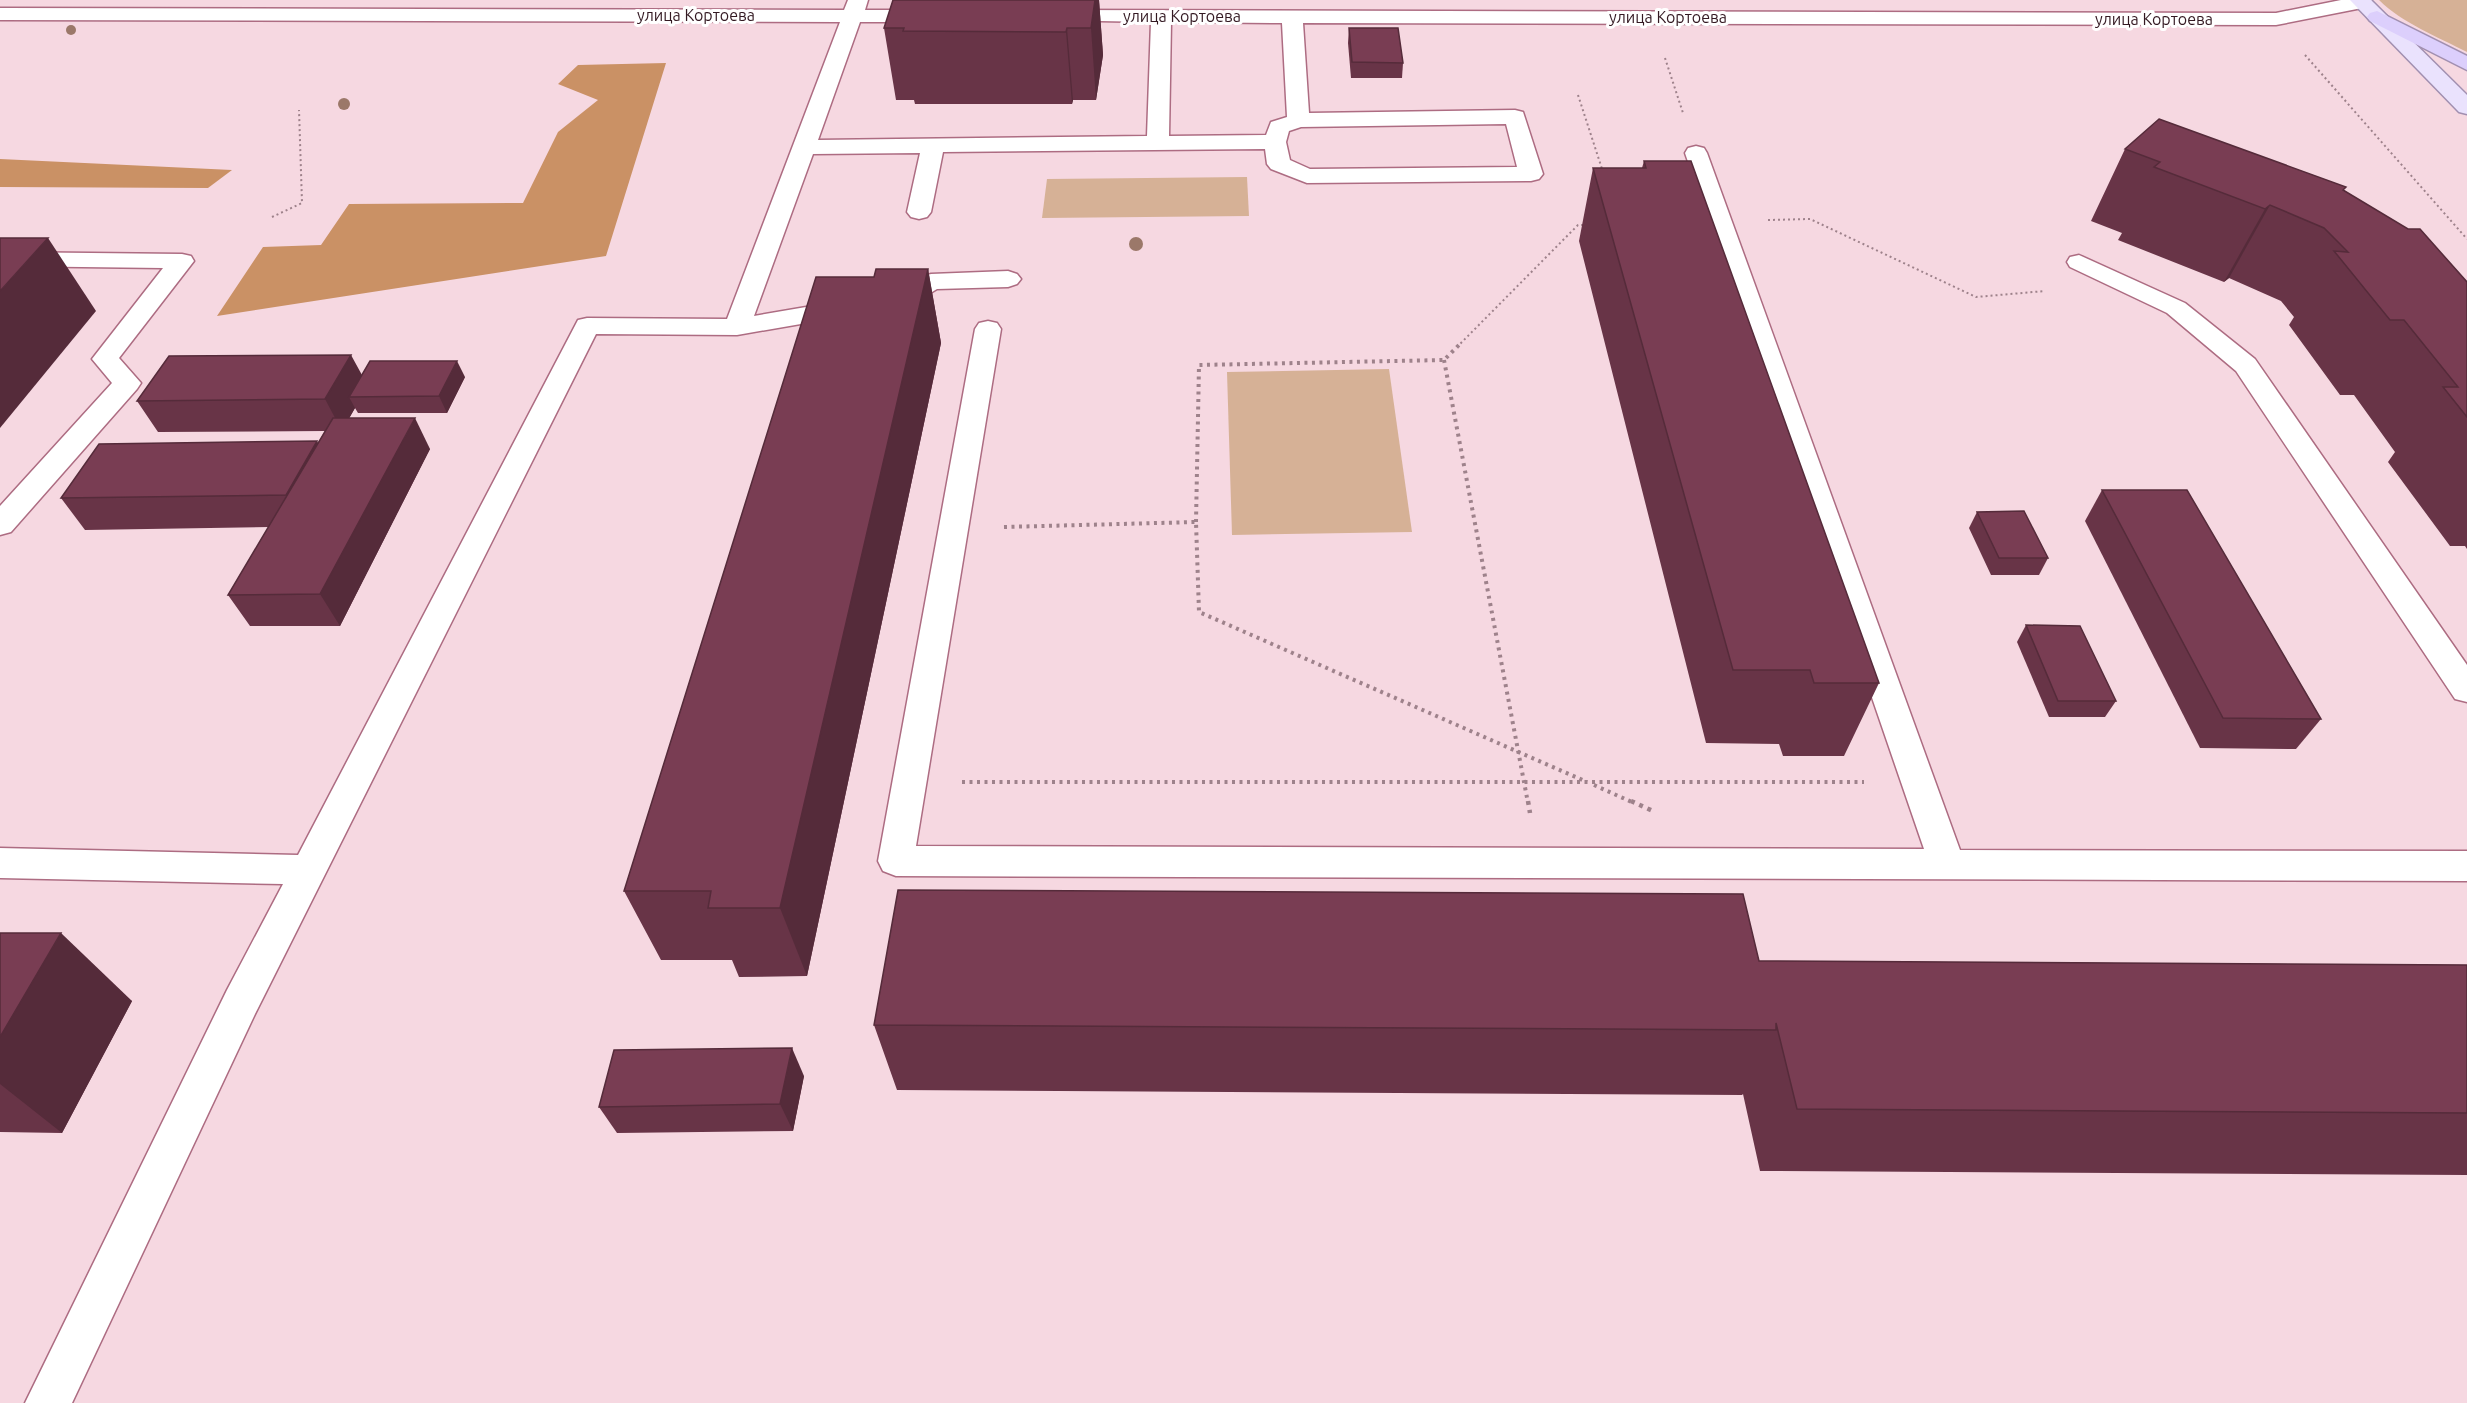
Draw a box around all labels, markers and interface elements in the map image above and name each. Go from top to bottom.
street label: улица Кортоева [637,6,755,24]
street label: улица Кортоева [1123,7,1241,25]
street label: улица Кортоева [1609,8,1727,26]
street label: улица Кортоева [2095,10,2213,28]

